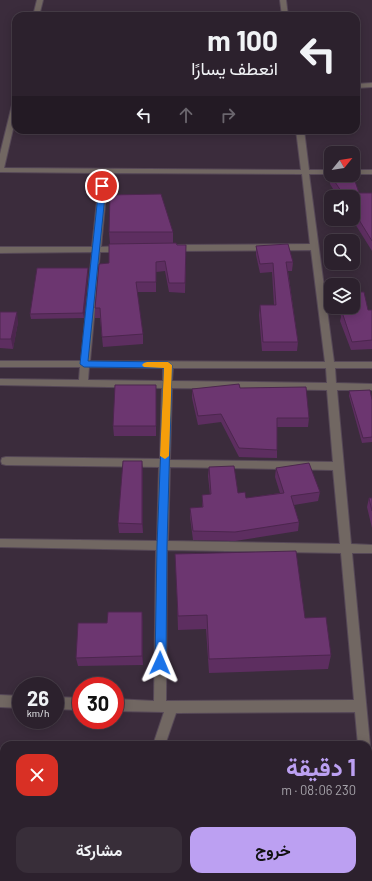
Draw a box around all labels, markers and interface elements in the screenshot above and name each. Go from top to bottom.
text: 100 m [207,23,278,57]
icon: left [292,28,344,80]
text: انعطف يسارًا [191,57,278,79]
icon: left [133,104,155,126]
icon: ahead [175,104,197,126]
icon: right [217,104,239,126]
north arrow [324,146,360,182]
map controls [324,146,360,314]
pin [85,169,119,203]
icon: arrive [91,175,113,197]
button: sound [324,190,360,226]
button: search [324,234,360,270]
button: layers [324,278,360,314]
position arrow [139,642,181,684]
speed limit sign: 30 [72,677,124,729]
text: 26 [27,686,49,710]
text: km/h [27,707,49,719]
text: 1 دقيقة [286,752,356,781]
button: close [16,754,58,796]
text: 230 m · 08:06 [281,782,356,798]
button: مشاركة [16,827,182,873]
button: خروج [190,827,356,873]

